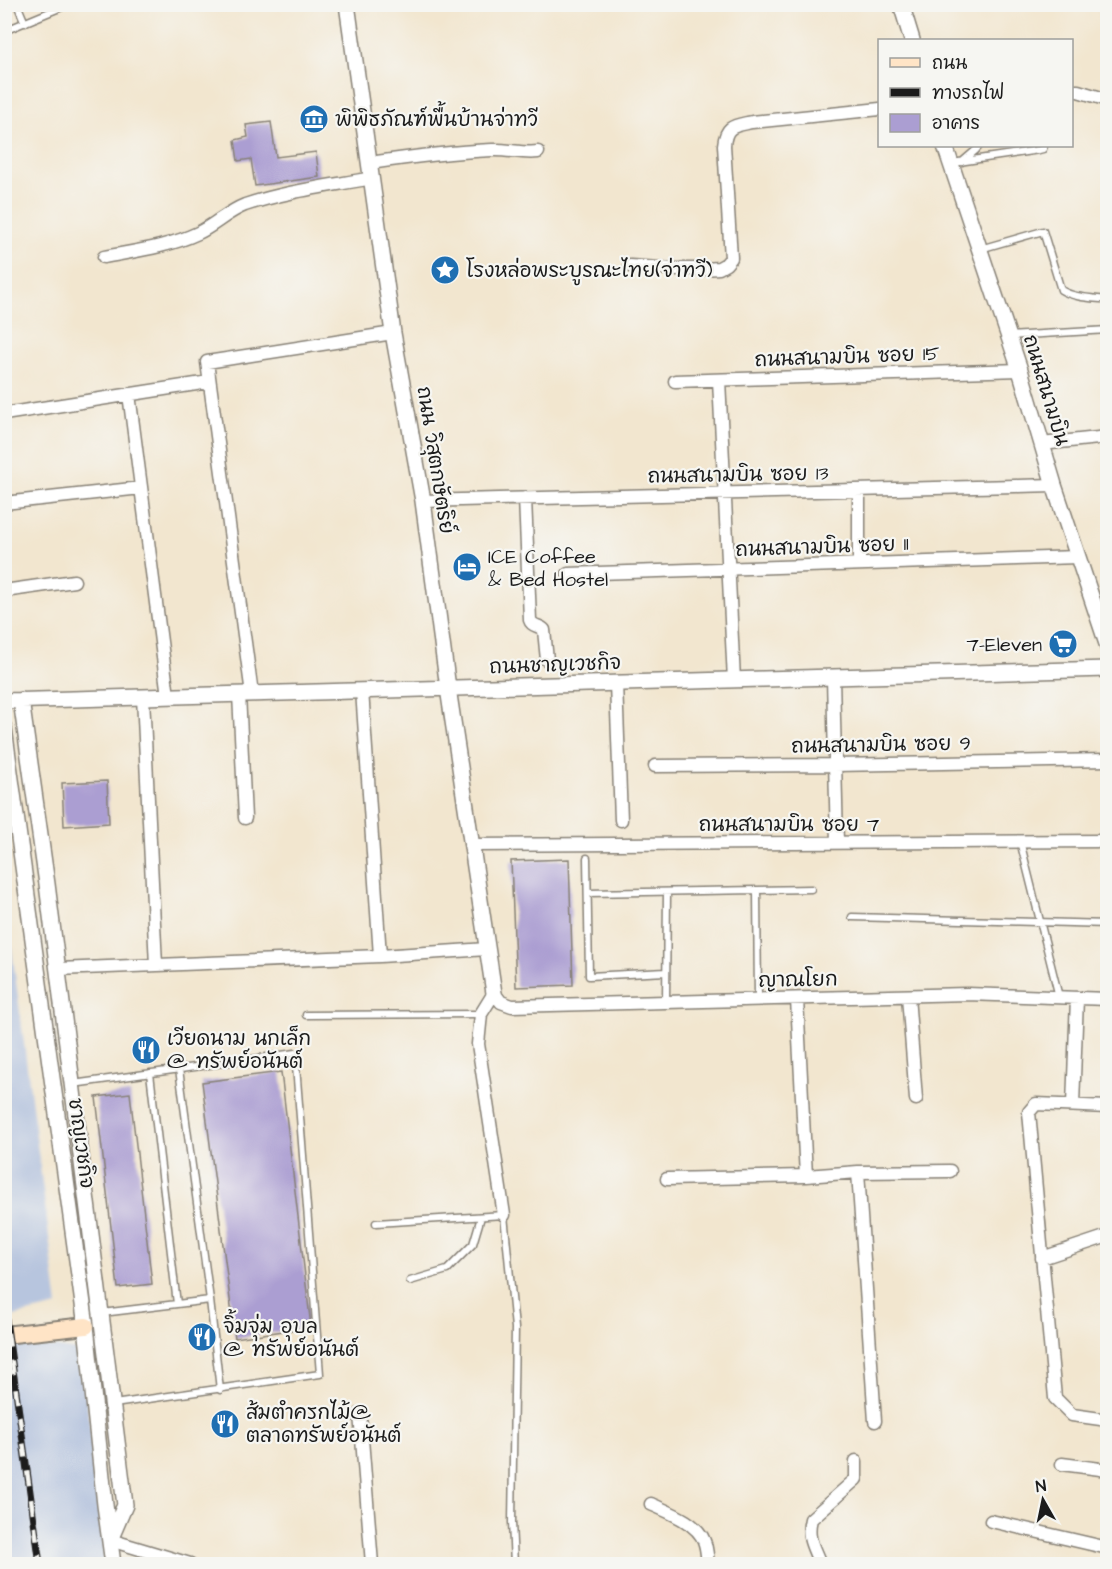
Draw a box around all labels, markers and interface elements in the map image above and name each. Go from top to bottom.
legend [878,39,1073,147]
text: ถนน [932,51,967,76]
text: ทางรถไฟ [932,80,1004,106]
place label: พิพิธภัณฑ์พื้นบ้านจ่าทวี [335,100,538,134]
museum icon: พิพิธภัณฑ์พื้นบ้านจ่าทวี [298,103,330,135]
text: อาคาร [932,111,980,136]
place icon: โรงหล่อพระบูรณะไทย(จ่าทวี) [429,254,461,286]
place label: โรงหล่อพระบูรณะไทย(จ่าทวี) [466,257,713,286]
street label: ถนนสนามบิน [1016,331,1076,449]
street label: ถนนสนามบิน ซอย 15 [754,340,940,374]
street label: ถนน วิสุตกษัตริย์ [409,384,461,536]
street label: ถนนสนามบิน ซอย 13 [647,459,829,491]
street label: ถนนสนามบิน ซอย 11 [735,530,910,564]
place label: ICE Coffee & Bed Hostel [488,543,608,594]
hotel icon: ICE Coffee & Bed Hostel [451,551,483,583]
supermarket icon: 7-Eleven [1047,628,1079,660]
place label: 7-Eleven [966,631,1042,659]
street label: ถนนชาญเวชกิจ [489,649,621,681]
street label: ถนนสนามบิน ซอย 9 [791,729,971,761]
street label: ถนนสนามบิน ซอย 7 [699,811,879,839]
street label: ญาณโยก [758,965,838,995]
place label: เวียดนาม นกเล็ก @ ทรัพย์อนันต์ [167,1025,311,1076]
restaurant icon: เวียดนาม นกเล็ก @ ทรัพย์อนันต์ [130,1034,162,1066]
street label: ชาญเวชกิจ [61,1096,101,1190]
place label: จิ้มจุ่ม อุบล @ ทรัพย์อนันต์ [223,1308,359,1364]
restaurant icon: จิ้มจุ่ม อุบล @ ทรัพย์อนันต์ [186,1321,218,1353]
place label: ส้มตำครกไม้@ ตลาดทรัพย์อนันต์ [246,1399,402,1450]
restaurant icon: ส้มตำครกไม้@ ตลาดทรัพย์อนันต์ [209,1408,241,1440]
north arrow [1013,1470,1073,1530]
text: N [1034,1475,1047,1498]

